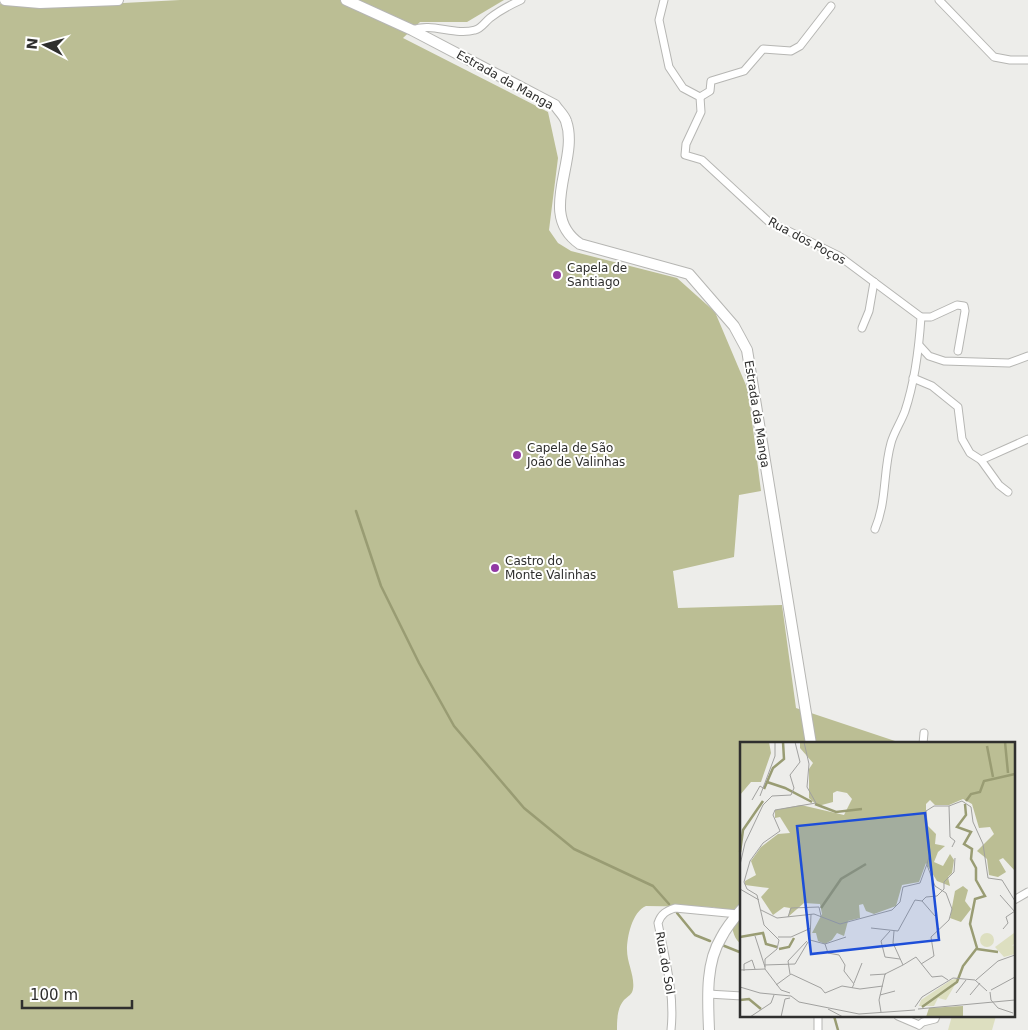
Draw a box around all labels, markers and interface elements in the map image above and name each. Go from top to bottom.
north arrow [20,20,70,70]
text: N [24,37,41,50]
street label: Estrada da Manga [454,48,556,112]
street label: Rua dos Poços [766,215,848,267]
place label: Capela de Santiago [567,261,627,289]
marker: Capela de Santiago [551,269,563,281]
street label: Estrada da Manga [742,359,772,469]
place label: Capela de São João de Valinhas [526,441,625,469]
marker: Capela de São João de Valinhas [511,449,523,461]
place label: Castro do Monte Valinhas [505,554,596,582]
marker: Castro do Monte Valinhas [489,562,501,574]
inset map [740,742,1016,1018]
street label: Rua do Sol [653,930,677,996]
scale bar [22,978,132,1010]
text: 100 m [30,986,78,1004]

